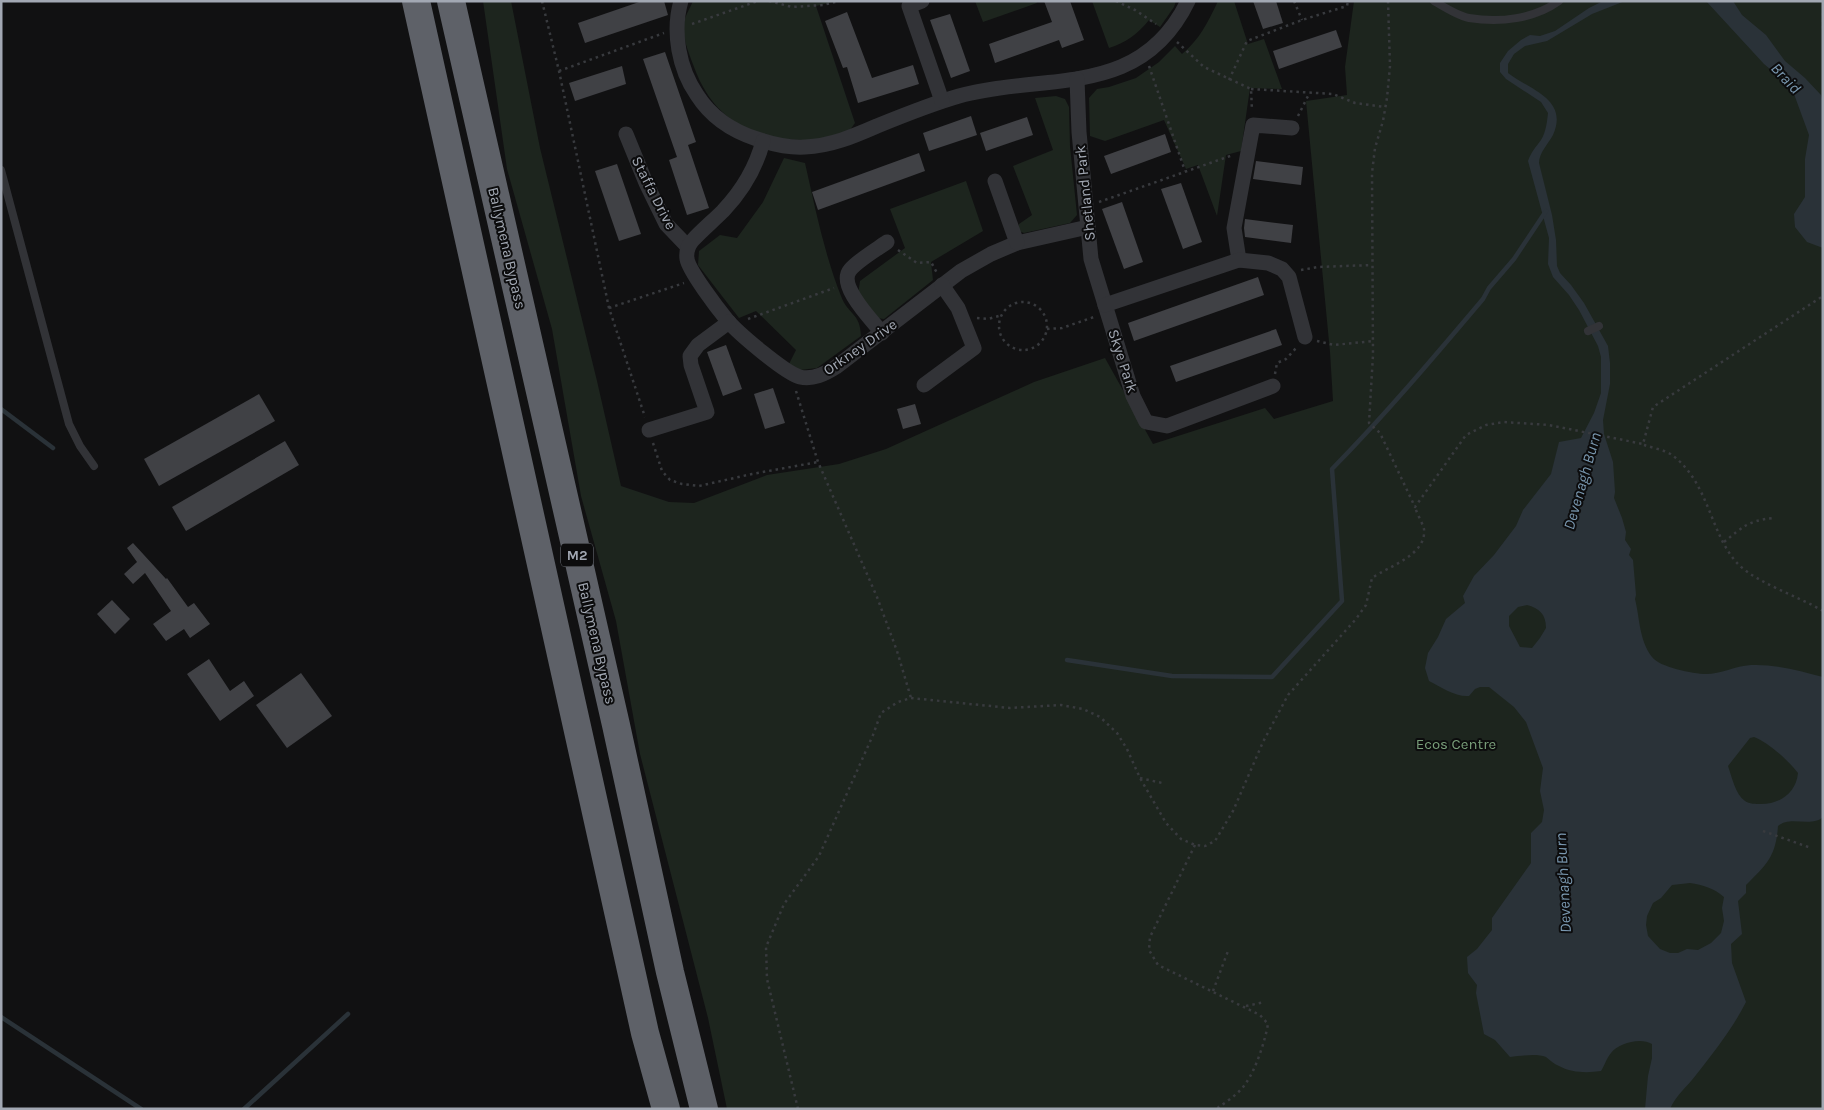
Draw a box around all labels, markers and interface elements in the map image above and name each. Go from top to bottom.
water label: Braid [1767,59,1805,98]
street label: Shetland Park [1071,144,1099,242]
street label: Staffa Drive [628,153,680,233]
street label: Ballymena Bypass [484,185,530,311]
street label: Orkney Drive [820,315,900,379]
street label: Skye Park [1104,327,1142,395]
water label: Devenagh Burn [1559,430,1605,532]
road number: M2 [561,544,593,566]
street label: Ballymena Bypass [574,580,620,706]
park label: Ecos Centre [1416,735,1496,753]
water label: Devenagh Burn [1551,832,1575,934]

